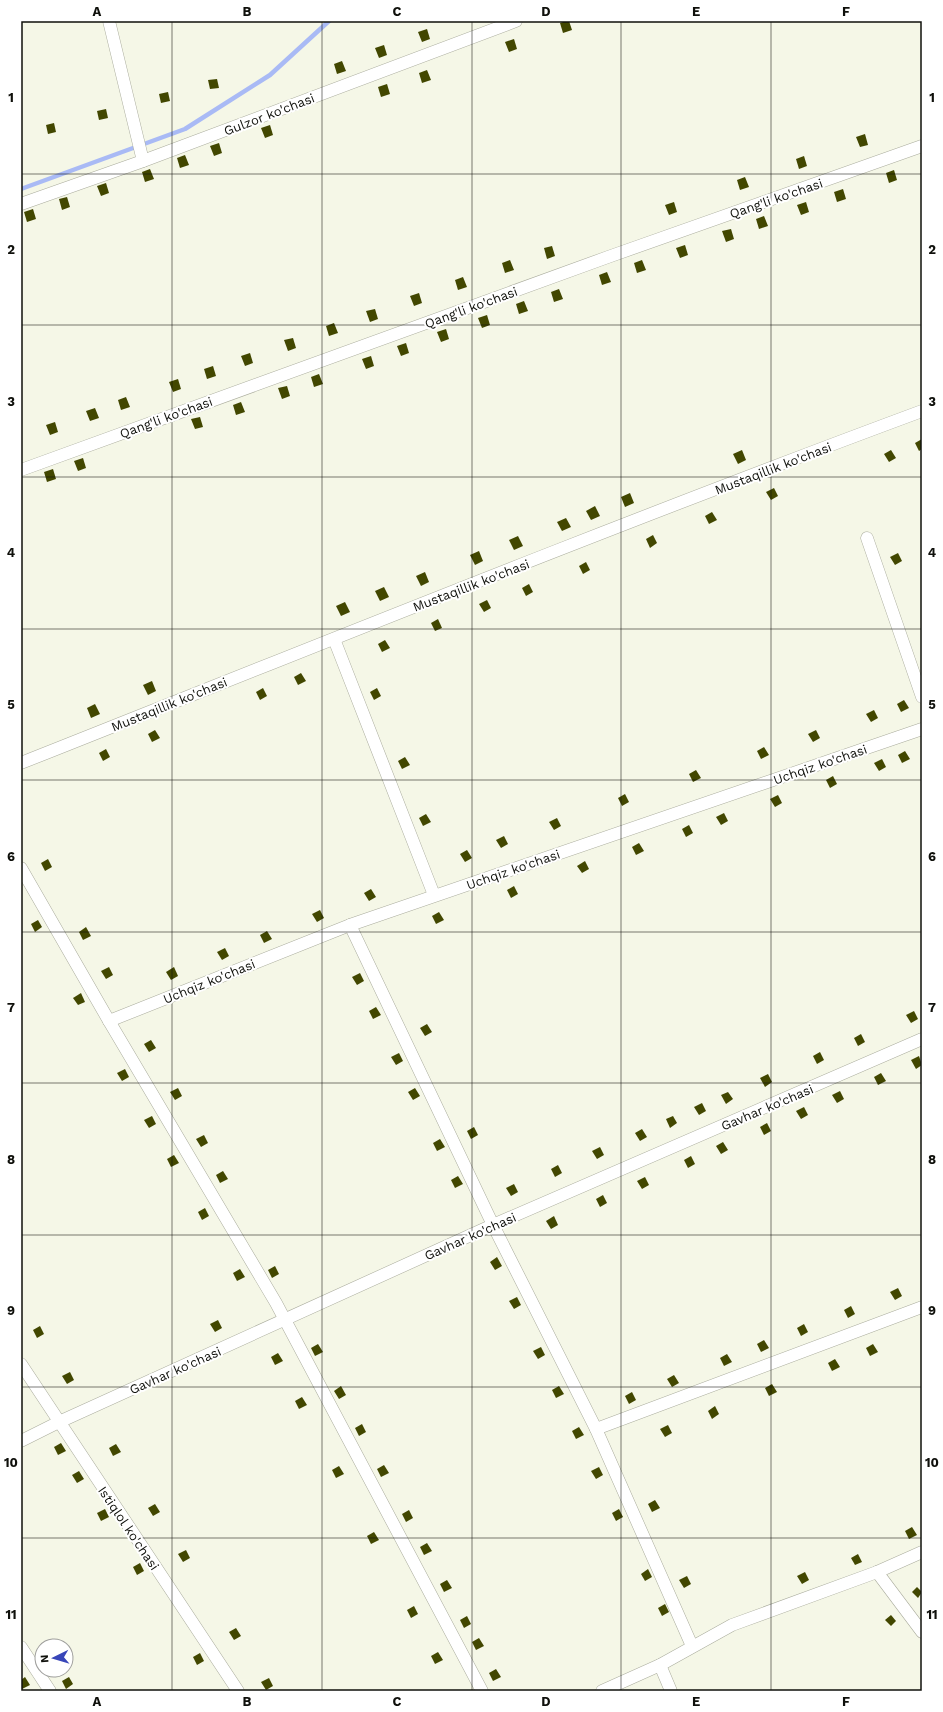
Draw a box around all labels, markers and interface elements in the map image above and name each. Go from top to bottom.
text: A [93,4,102,19]
text: B [243,4,252,19]
text: C [393,4,402,19]
text: D [541,4,551,19]
text: E [692,4,700,19]
text: F [842,4,850,19]
text: 1 [8,90,14,105]
street label: Gulzor ko'chasi [222,90,317,139]
text: 1 [929,90,935,105]
street label: Qang'li ko'chasi [728,175,825,221]
text: 2 [7,242,15,257]
text: 2 [928,242,936,257]
street label: Qang'li ko'chasi [423,284,520,331]
text: 3 [7,394,15,409]
street label: Qang'li ko'chasi [118,394,215,441]
text: 3 [928,394,936,409]
street label: Mustaqillik ko'chasi [713,439,834,498]
text: 4 [7,545,16,560]
text: 4 [928,545,937,560]
street label: Mustaqillik ko'chasi [411,556,532,615]
street label: Mustaqillik ko'chasi [109,674,229,735]
text: 5 [7,697,15,712]
text: 5 [928,697,936,712]
street label: Uchqiz ko'chasi [771,741,869,787]
street label: Uchqiz ko'chasi [464,846,562,892]
text: 6 [7,849,15,864]
text: 6 [928,849,936,864]
street label: Uchqiz ko'chasi [161,956,257,1007]
text: 7 [7,1000,15,1015]
text: 7 [928,1000,936,1015]
street label: Gavhar ko'chasi [719,1081,816,1134]
text: 8 [7,1152,15,1167]
text: 8 [928,1152,936,1167]
street label: Gavhar ko'chasi [422,1210,518,1263]
text: 9 [7,1303,15,1318]
text: 9 [928,1303,936,1318]
street label: Gavhar ko'chasi [127,1344,223,1397]
text: 10 [4,1455,18,1470]
text: 10 [925,1455,939,1470]
street label: Istiqlol ko'chasi [95,1484,162,1573]
text: 11 [5,1607,17,1622]
text: 11 [926,1607,938,1622]
north arrow [34,1638,74,1678]
text: N [38,1654,51,1663]
text: A [93,1694,102,1709]
text: B [243,1694,252,1709]
text: C [393,1694,402,1709]
text: D [541,1694,551,1709]
text: E [692,1694,700,1709]
text: F [842,1694,850,1709]

